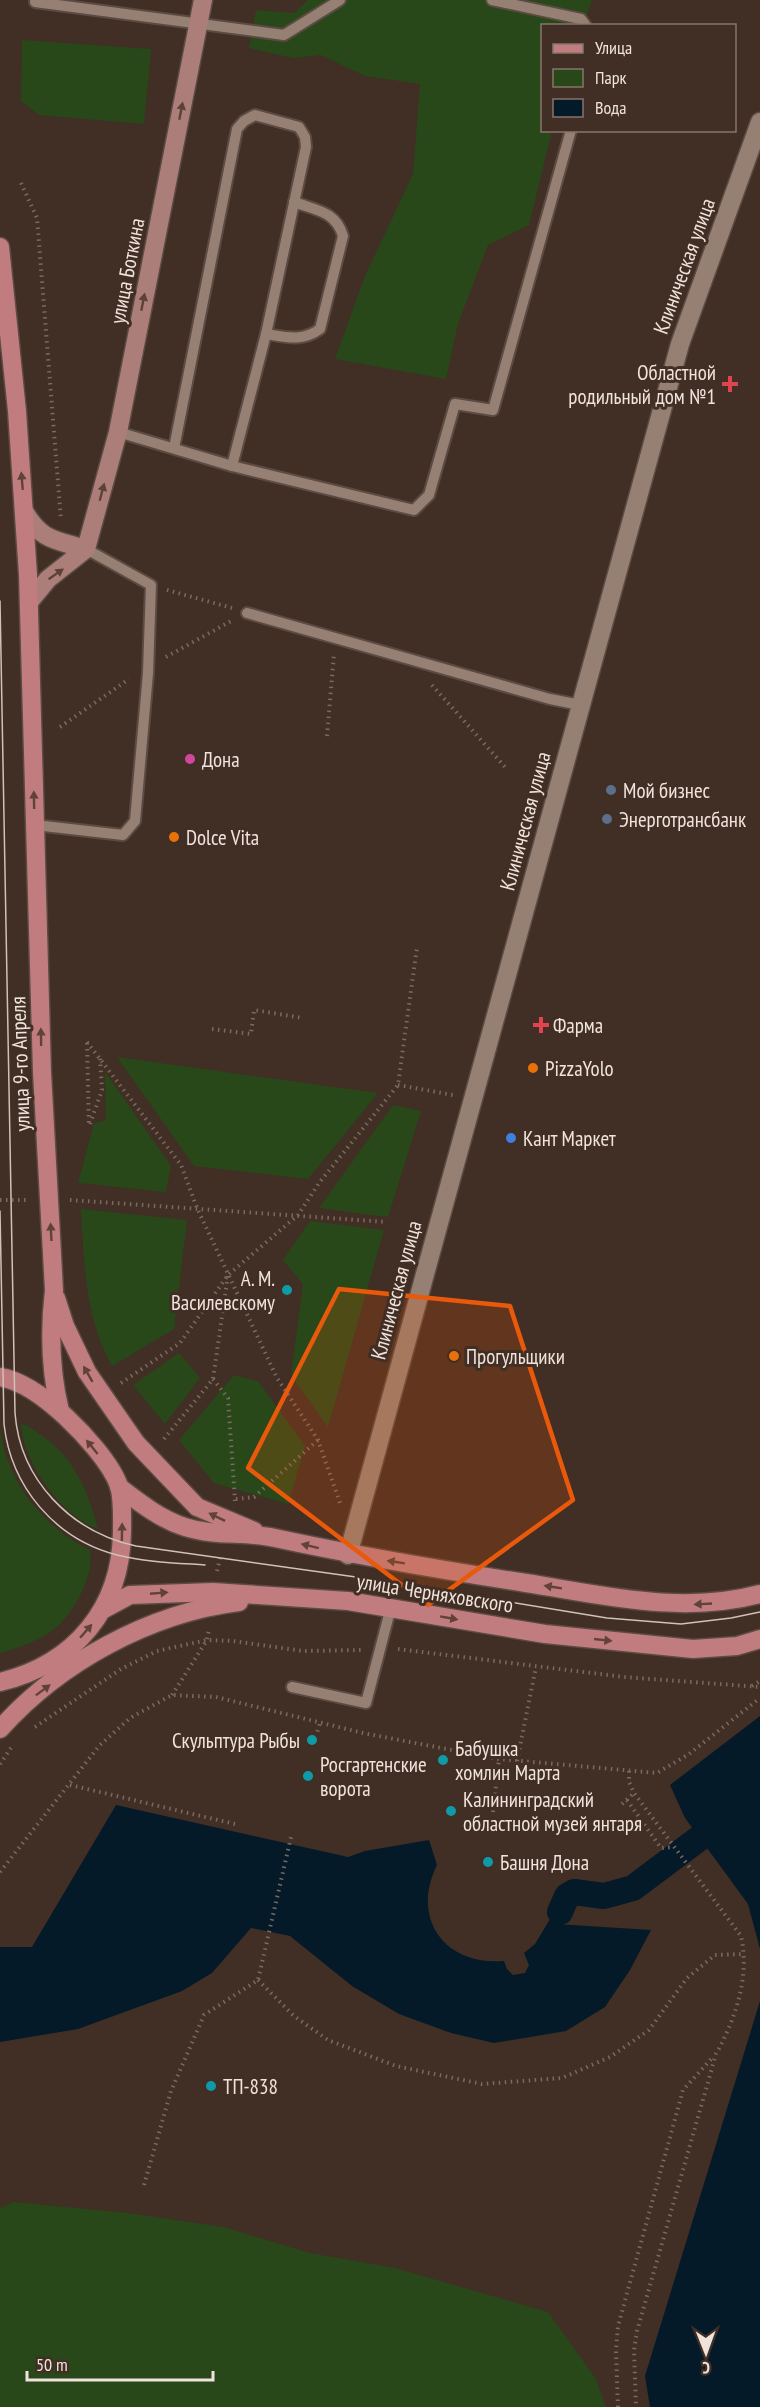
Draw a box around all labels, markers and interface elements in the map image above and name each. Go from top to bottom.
legend [541,24,736,132]
text: Улица [595,36,632,59]
text: Парк [595,66,626,89]
text: Вода [595,96,626,119]
one-way arrow [177,101,186,120]
street label: Клиническая улица [647,194,721,338]
street label: улица Боткина [104,216,150,326]
one-way arrow [139,292,148,311]
place label: Областной родильный дом №1 [568,359,716,410]
marker: Областной родильный дом №1 [721,375,739,393]
one-way arrow [17,471,27,490]
one-way arrow [97,483,107,502]
one-way arrow [48,569,64,580]
place label: Дона [202,746,240,773]
street label: Клиническая улица [493,749,557,893]
marker: Дона [183,752,197,766]
place label: Мой бизнес [623,777,710,804]
marker: Мой бизнес [604,783,618,797]
one-way arrow [29,791,39,810]
place label: Энерготрансбанк [619,806,746,833]
marker: Энерготрансбанк [600,812,614,826]
place label: Dolce Vita [186,824,259,851]
marker: Dolce Vita [167,830,181,844]
street label: улица 9-го Апреля [4,996,36,1132]
place label: Фарма [553,1012,603,1039]
marker: Фарма [534,1018,548,1032]
one-way arrow [37,1027,46,1046]
place label: PizzaYolo [545,1055,614,1082]
marker: PizzaYolo [526,1061,540,1075]
place label: Кант Маркет [523,1125,616,1152]
marker: Кант Маркет [504,1131,518,1145]
street label: Клиническая улица [364,1218,428,1362]
one-way arrow [46,1222,55,1241]
place label: А. М. Василевскому [171,1265,275,1316]
marker: А. М. Василевскому [280,1283,294,1297]
place label: Прогульщики [466,1343,565,1370]
marker: Прогульщики [447,1349,461,1363]
one-way arrow [83,1365,93,1382]
one-way arrow [86,1439,99,1455]
one-way arrow [208,1512,225,1521]
one-way arrow [117,1523,127,1542]
one-way arrow [301,1541,319,1551]
one-way arrow [387,1558,406,1567]
street label: улица Черняховского [355,1567,515,1619]
one-way arrow [544,1582,563,1591]
one-way arrow [150,1588,169,1598]
one-way arrow [693,1599,712,1609]
one-way arrow [439,1614,458,1623]
one-way arrow [79,1624,92,1639]
one-way arrow [594,1635,613,1645]
one-way arrow [36,1684,51,1696]
place label: Скульптура Рыбы [172,1727,300,1754]
marker: Скульптура Рыбы [305,1733,319,1747]
place label: Бабушка хомлин Марта [455,1735,560,1786]
place label: Росгартенские ворота [320,1751,427,1802]
marker: Бабушка хомлин Марта [436,1753,450,1767]
marker: Росгартенские ворота [301,1769,315,1783]
place label: Калининградский областной музей янтаря [463,1786,642,1837]
marker: Калининградский областной музей янтаря [444,1804,458,1818]
place label: Башня Дона [500,1849,589,1876]
marker: Башня Дона [481,1855,495,1869]
place label: ТП-838 [223,2073,278,2100]
marker: ТП-838 [204,2079,218,2093]
north arrow [676,2323,736,2383]
scale bar [27,2344,213,2382]
text: 50 m [36,2353,68,2376]
text: С [702,2358,710,2378]

